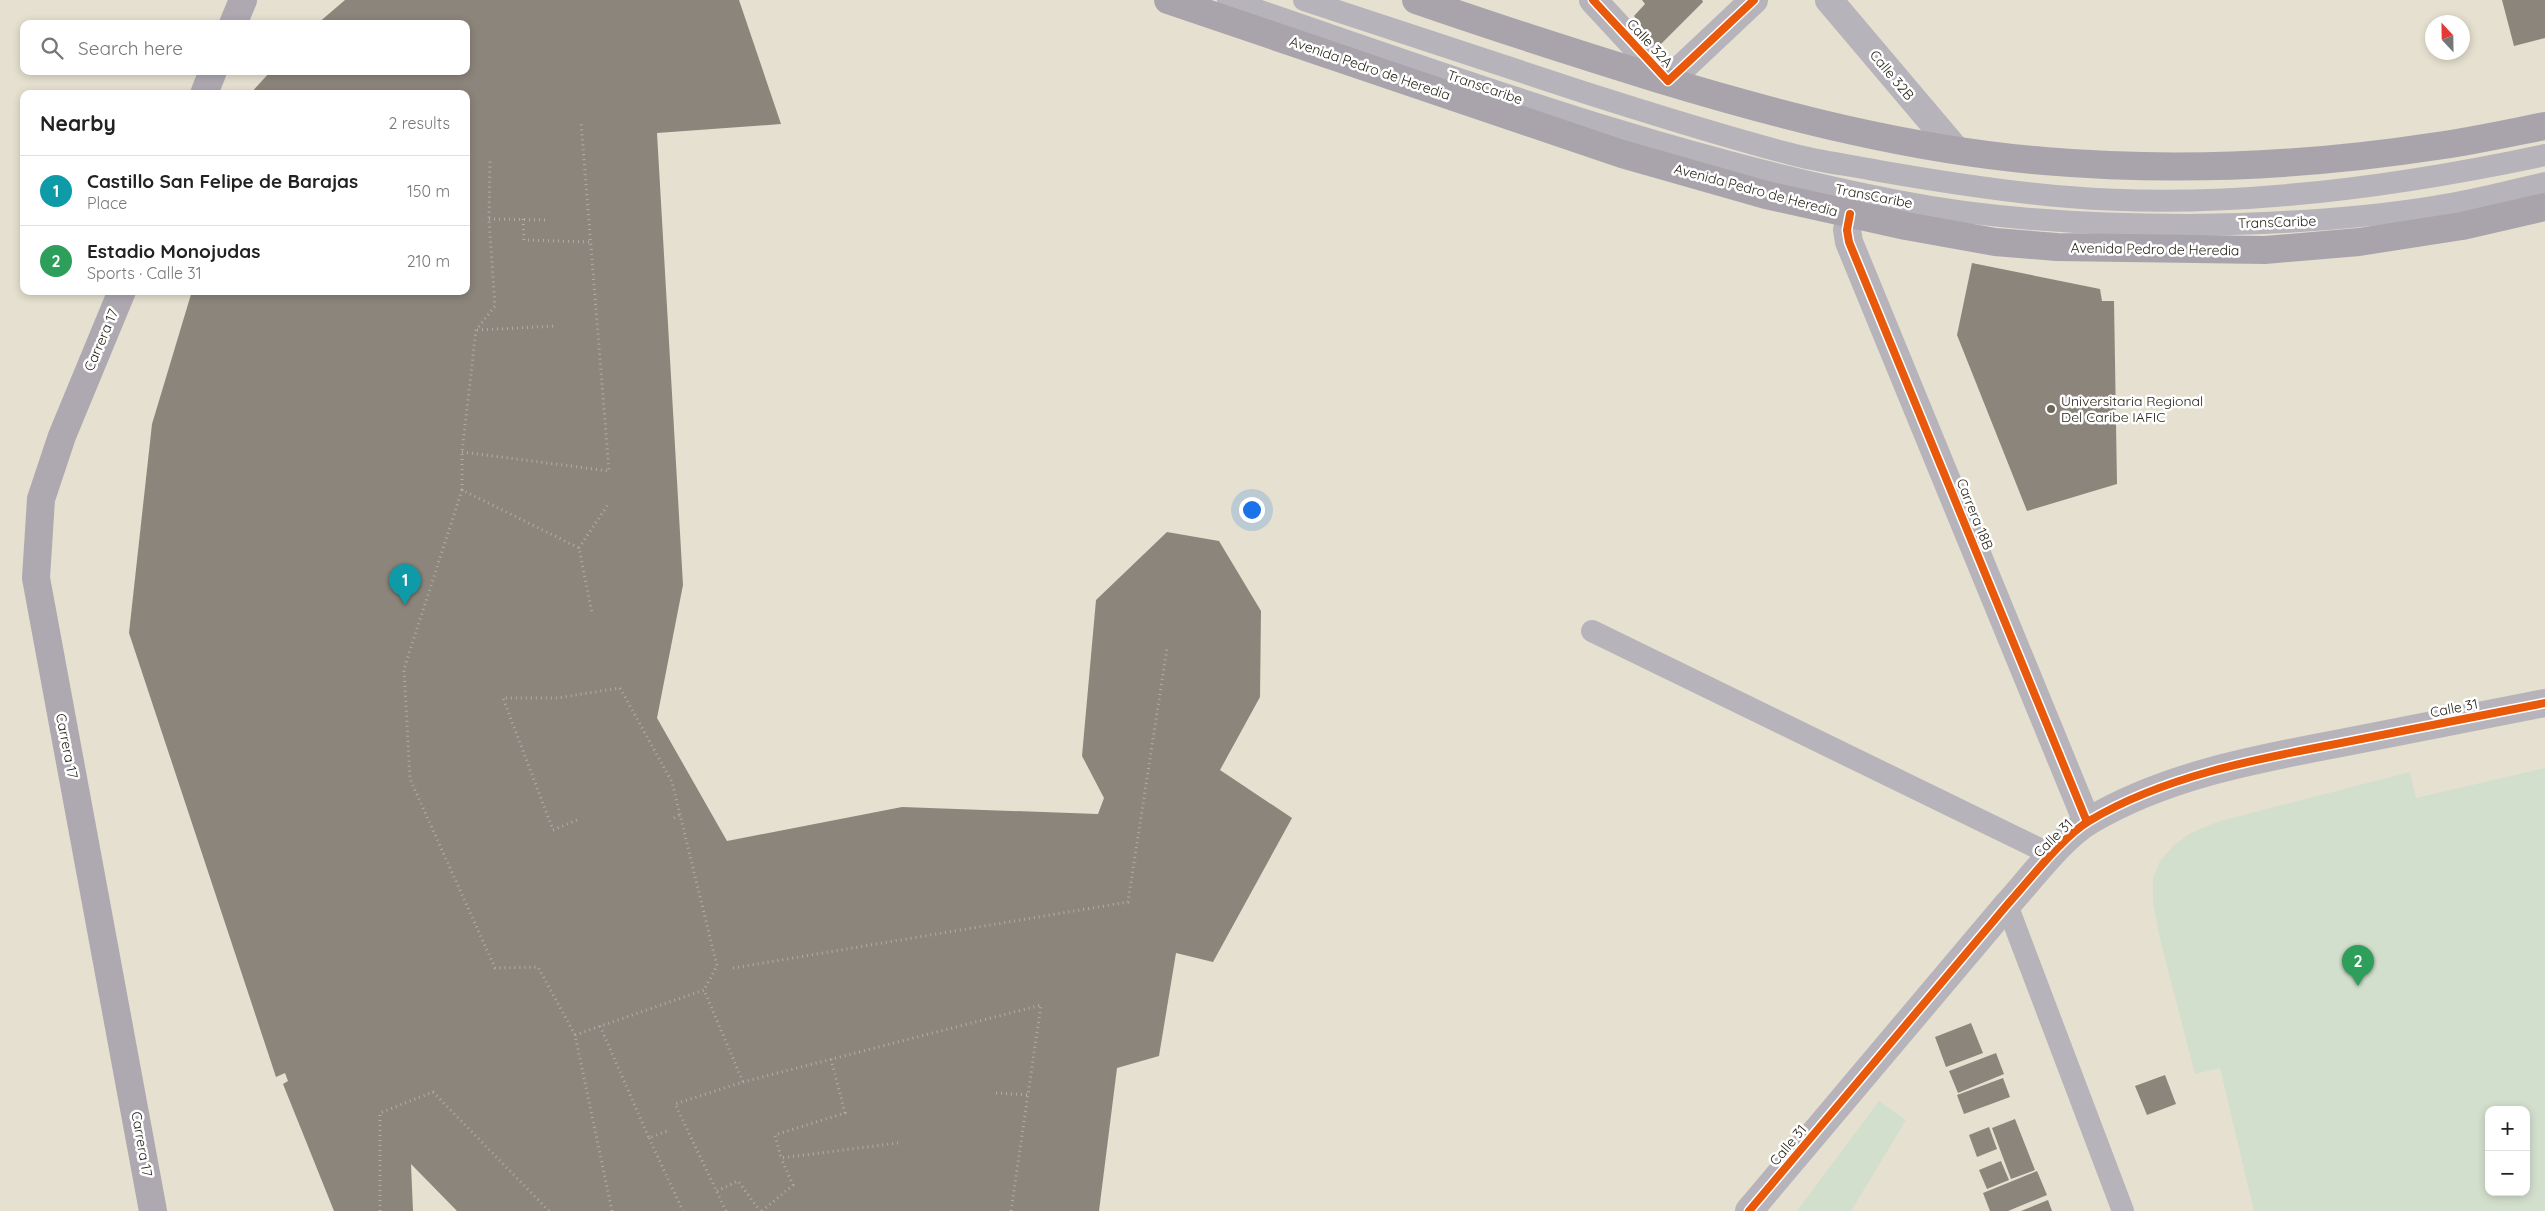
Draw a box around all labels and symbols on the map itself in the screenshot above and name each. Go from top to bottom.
street label: Calle 32A [1623,15,1677,71]
north arrow [2425,15,2470,60]
street label: Avenida Pedro de Heredia [1287,32,1453,104]
street label: Calle 32B [1866,46,1918,104]
street label: TransCaribe [1445,66,1525,108]
street label: Avenida Pedro de Heredia [1672,159,1840,221]
street label: TransCaribe [1834,180,1914,212]
street label: TransCaribe [2238,212,2317,232]
street label: Avenida Pedro de Heredia [2070,239,2240,259]
street label: Carrera 17 [80,306,122,374]
place label: Universitaria Regional Del Caribe IAFIC [2061,392,2203,426]
marker: Universitaria Regional Del Caribe IAFIC [2045,403,2057,415]
street label: Carrera 18B [1953,476,1997,552]
your location [1239,497,1265,523]
pin: 1 [389,564,421,605]
street label: Calle 31 [2429,695,2479,721]
street label: Carrera 17 [52,712,82,780]
street label: Calle 31 [2029,815,2077,861]
pin: 2 [2342,945,2374,986]
street label: Carrera 17 [127,1110,157,1178]
street label: Calle 31 [1766,1121,1810,1169]

